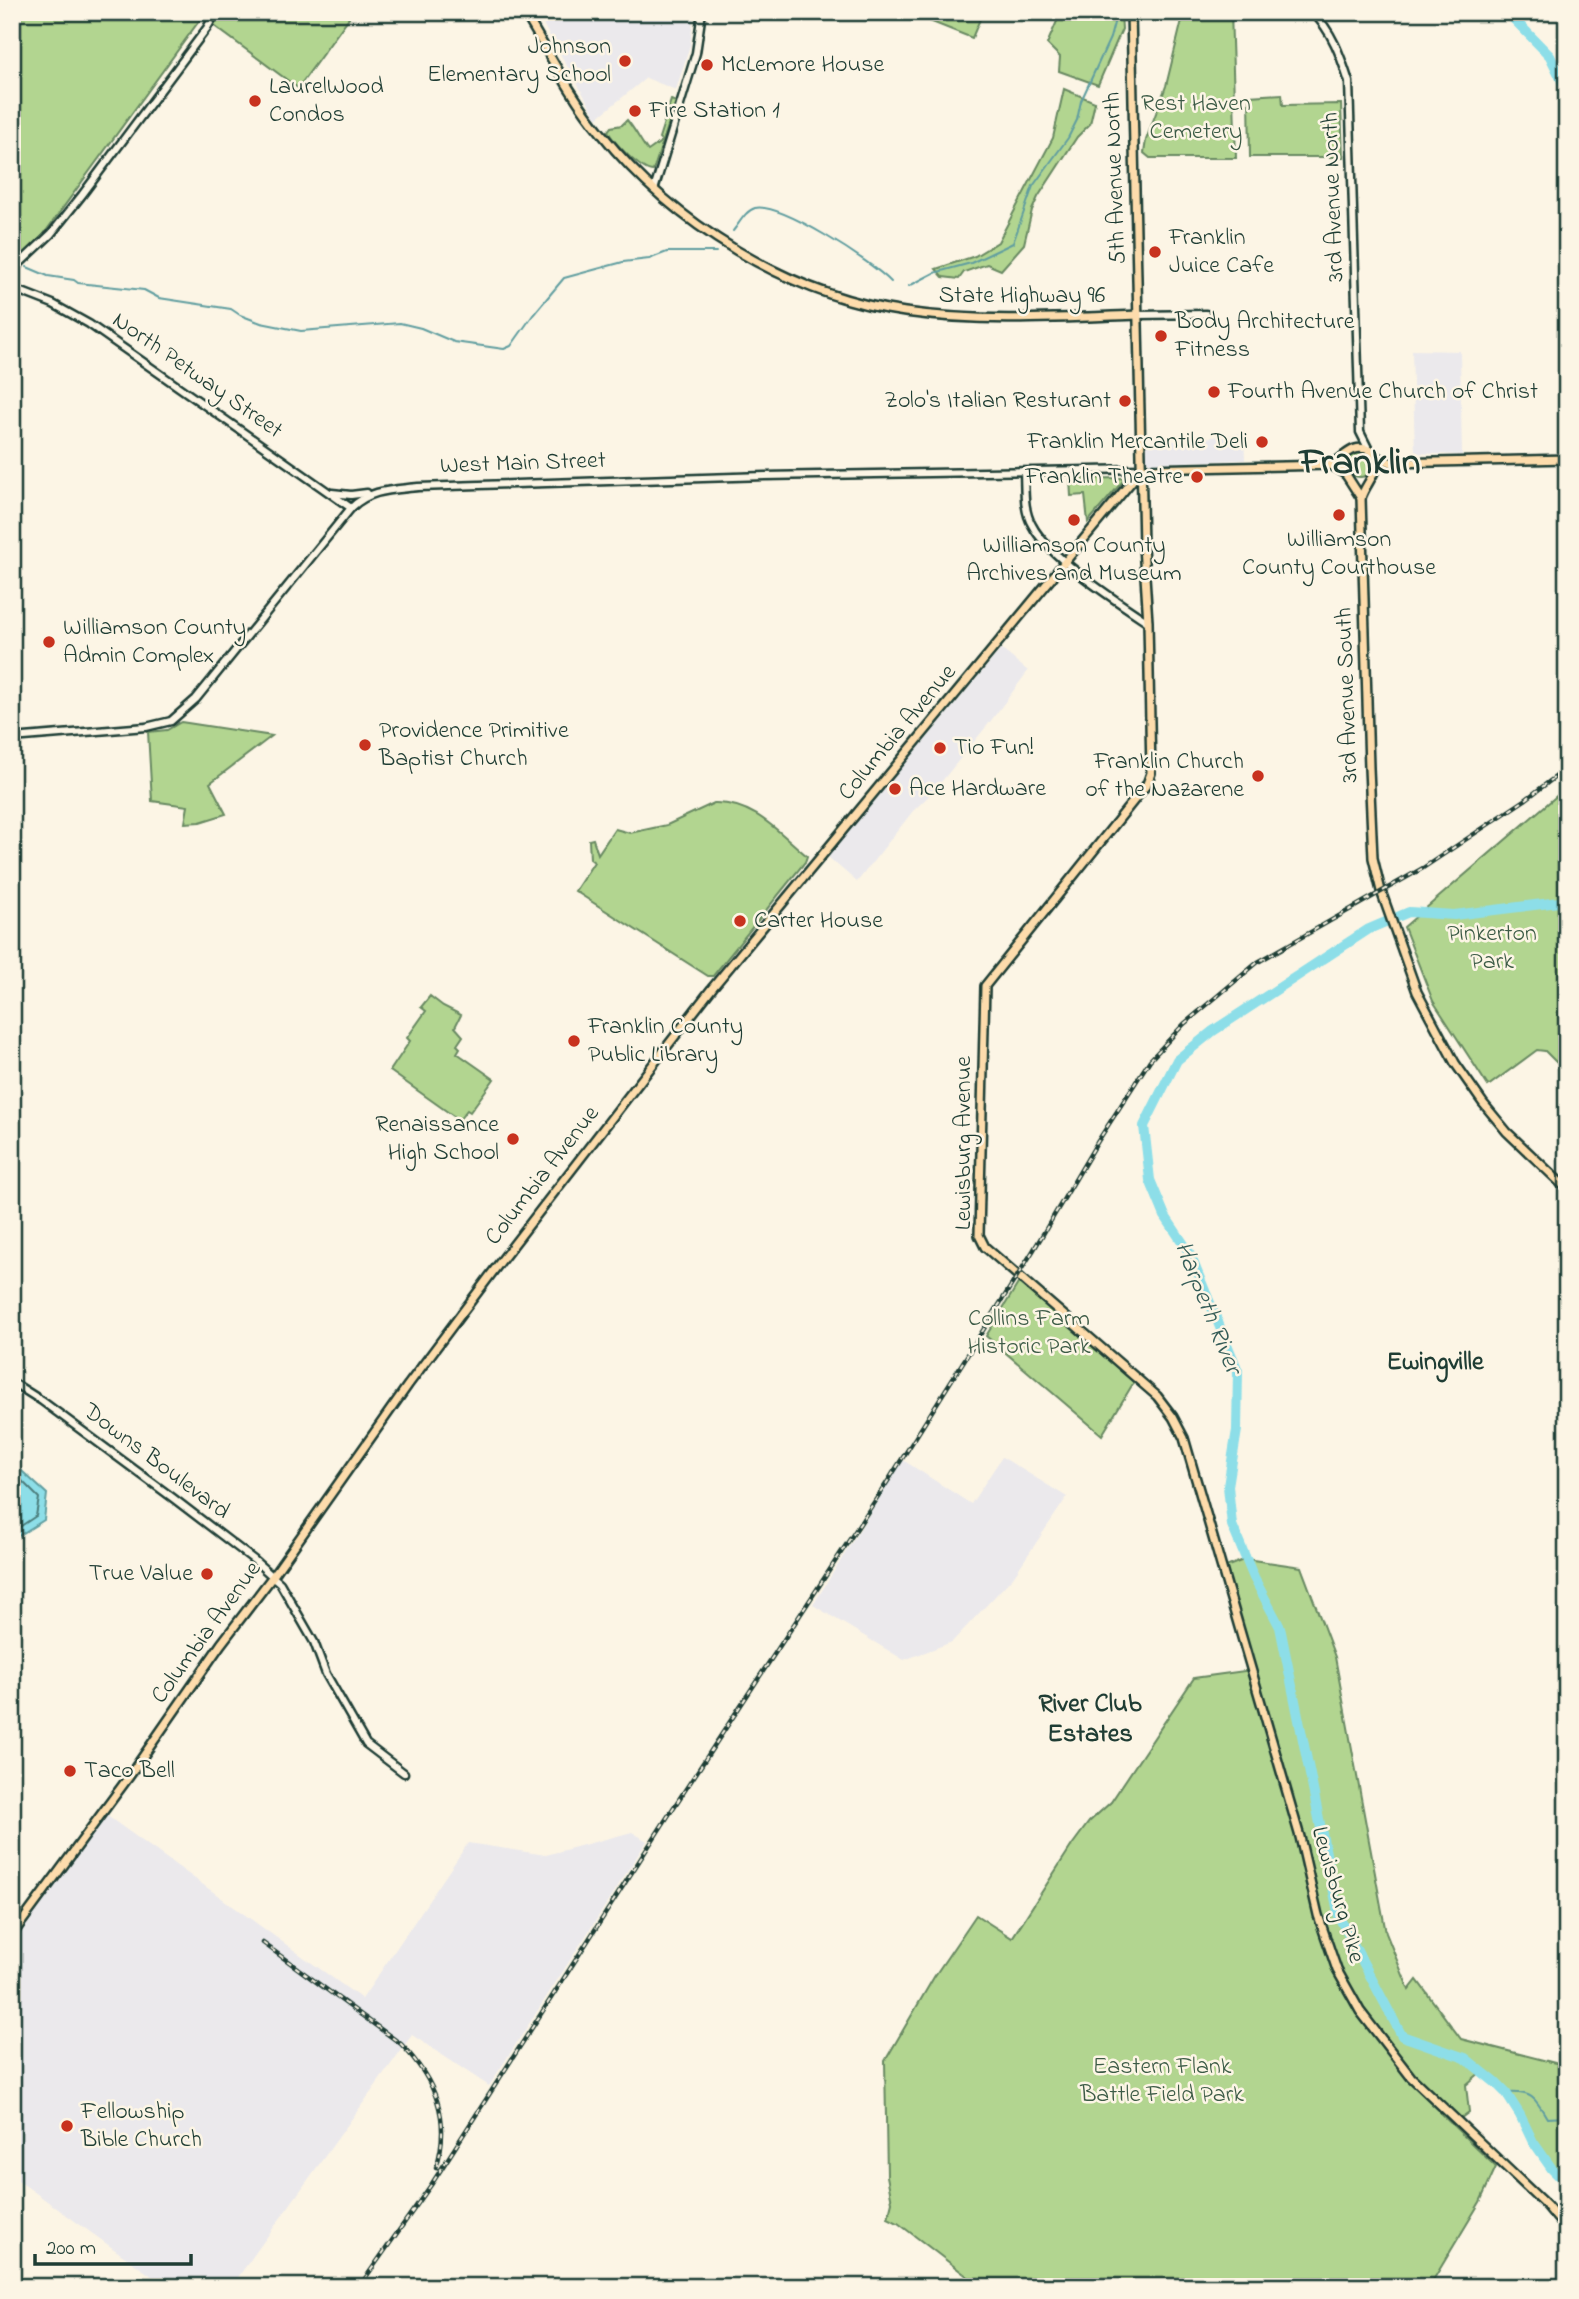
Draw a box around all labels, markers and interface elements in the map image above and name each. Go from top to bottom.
place label: Johnson Elementary School [427,30,611,94]
place label: McLemore House [721,48,884,83]
marker: Johnson Elementary School [617,53,633,69]
marker: McLemore House [699,57,715,73]
place label: LaurelWood Condos [269,70,384,133]
park label: Rest Haven Cemetery [1141,87,1251,151]
street label: 5th Avenue North [1095,91,1137,265]
marker: LaurelWood Condos [247,93,263,109]
place label: Fire Station 1 [648,94,780,129]
marker: Fire Station 1 [627,103,643,119]
street label: 3rd Avenue North [1314,111,1354,283]
place label: Franklin Juice Cafe [1168,221,1274,284]
marker: Franklin Juice Cafe [1147,244,1163,260]
street label: State Highway 96 [939,279,1106,315]
street label: North Petway Street [104,304,290,449]
place label: Body Architecture Fitness [1174,305,1355,368]
marker: Body Architecture Fitness [1153,328,1169,344]
place label: Fourth Avenue Church of Christ [1227,375,1538,410]
place label: Zolo's Italian Resturant [884,384,1111,419]
marker: Fourth Avenue Church of Christ [1206,384,1222,400]
marker: Zolo's Italian Resturant [1117,393,1133,409]
place label: Franklin Mercantile Deli [1026,425,1248,460]
marker: Franklin Mercantile Deli [1254,434,1270,450]
district label: Franklin [1297,436,1421,492]
street label: West Main Street [440,444,606,484]
place label: Franklin Theatre [1024,460,1183,495]
marker: Franklin Theatre [1189,469,1205,485]
marker: Williamson County Courthouse [1331,507,1347,523]
marker: Williamson County Archives and Museum [1066,512,1082,528]
place label: Williamson County Courthouse [1242,523,1436,587]
place label: Williamson County Archives and Museum [966,529,1182,592]
street label: 3rd Avenue South [1327,607,1369,783]
place label: Williamson County Admin Complex [63,611,246,674]
marker: Williamson County Admin Complex [41,634,57,650]
street label: Columbia Avenue [830,657,966,809]
place label: Providence Primitive Baptist Church [378,714,569,777]
place label: Tio Fun! [954,731,1034,766]
marker: Providence Primitive Baptist Church [357,737,373,753]
marker: Tio Fun! [932,740,948,756]
place label: Franklin Church of the Nazarene [1085,745,1244,808]
marker: Franklin Church of the Nazarene [1250,768,1266,784]
place label: Ace Hardware [909,772,1046,807]
marker: Ace Hardware [887,781,903,797]
place label: Carter House [754,904,883,939]
marker: Carter House [732,913,748,929]
park label: Pinkerton Park [1447,917,1537,980]
place label: Franklin County Public Library [587,1010,743,1074]
marker: Franklin County Public Library [566,1033,582,1049]
street label: Lewisburg Avenue [947,1056,982,1230]
street label: Columbia Avenue [477,1098,609,1253]
place label: Renaissance High School [375,1108,499,1171]
marker: Renaissance High School [505,1131,521,1147]
water label: Harpeth River [1163,1236,1252,1383]
park label: Collins Farm Historic Park [968,1302,1091,1365]
district label: Ewingville [1386,1344,1485,1383]
street label: Downs Boulevard [74,1394,237,1529]
street label: Columbia Avenue [143,1554,271,1712]
place label: True Value [89,1557,193,1592]
marker: True Value [199,1566,215,1582]
district label: River Club Estates [1038,1686,1142,1754]
place label: Taco Bell [84,1754,175,1789]
marker: Taco Bell [62,1763,78,1779]
street label: Lewisburg Pike [1301,1823,1373,1968]
park label: Eastern Flank Battle Field Park [1079,2050,1244,2113]
place label: Fellowship Bible Church [80,2095,202,2158]
marker: Fellowship Bible Church [59,2118,75,2134]
scale bar [35,2222,191,2266]
text: 200 m [46,2234,96,2264]

